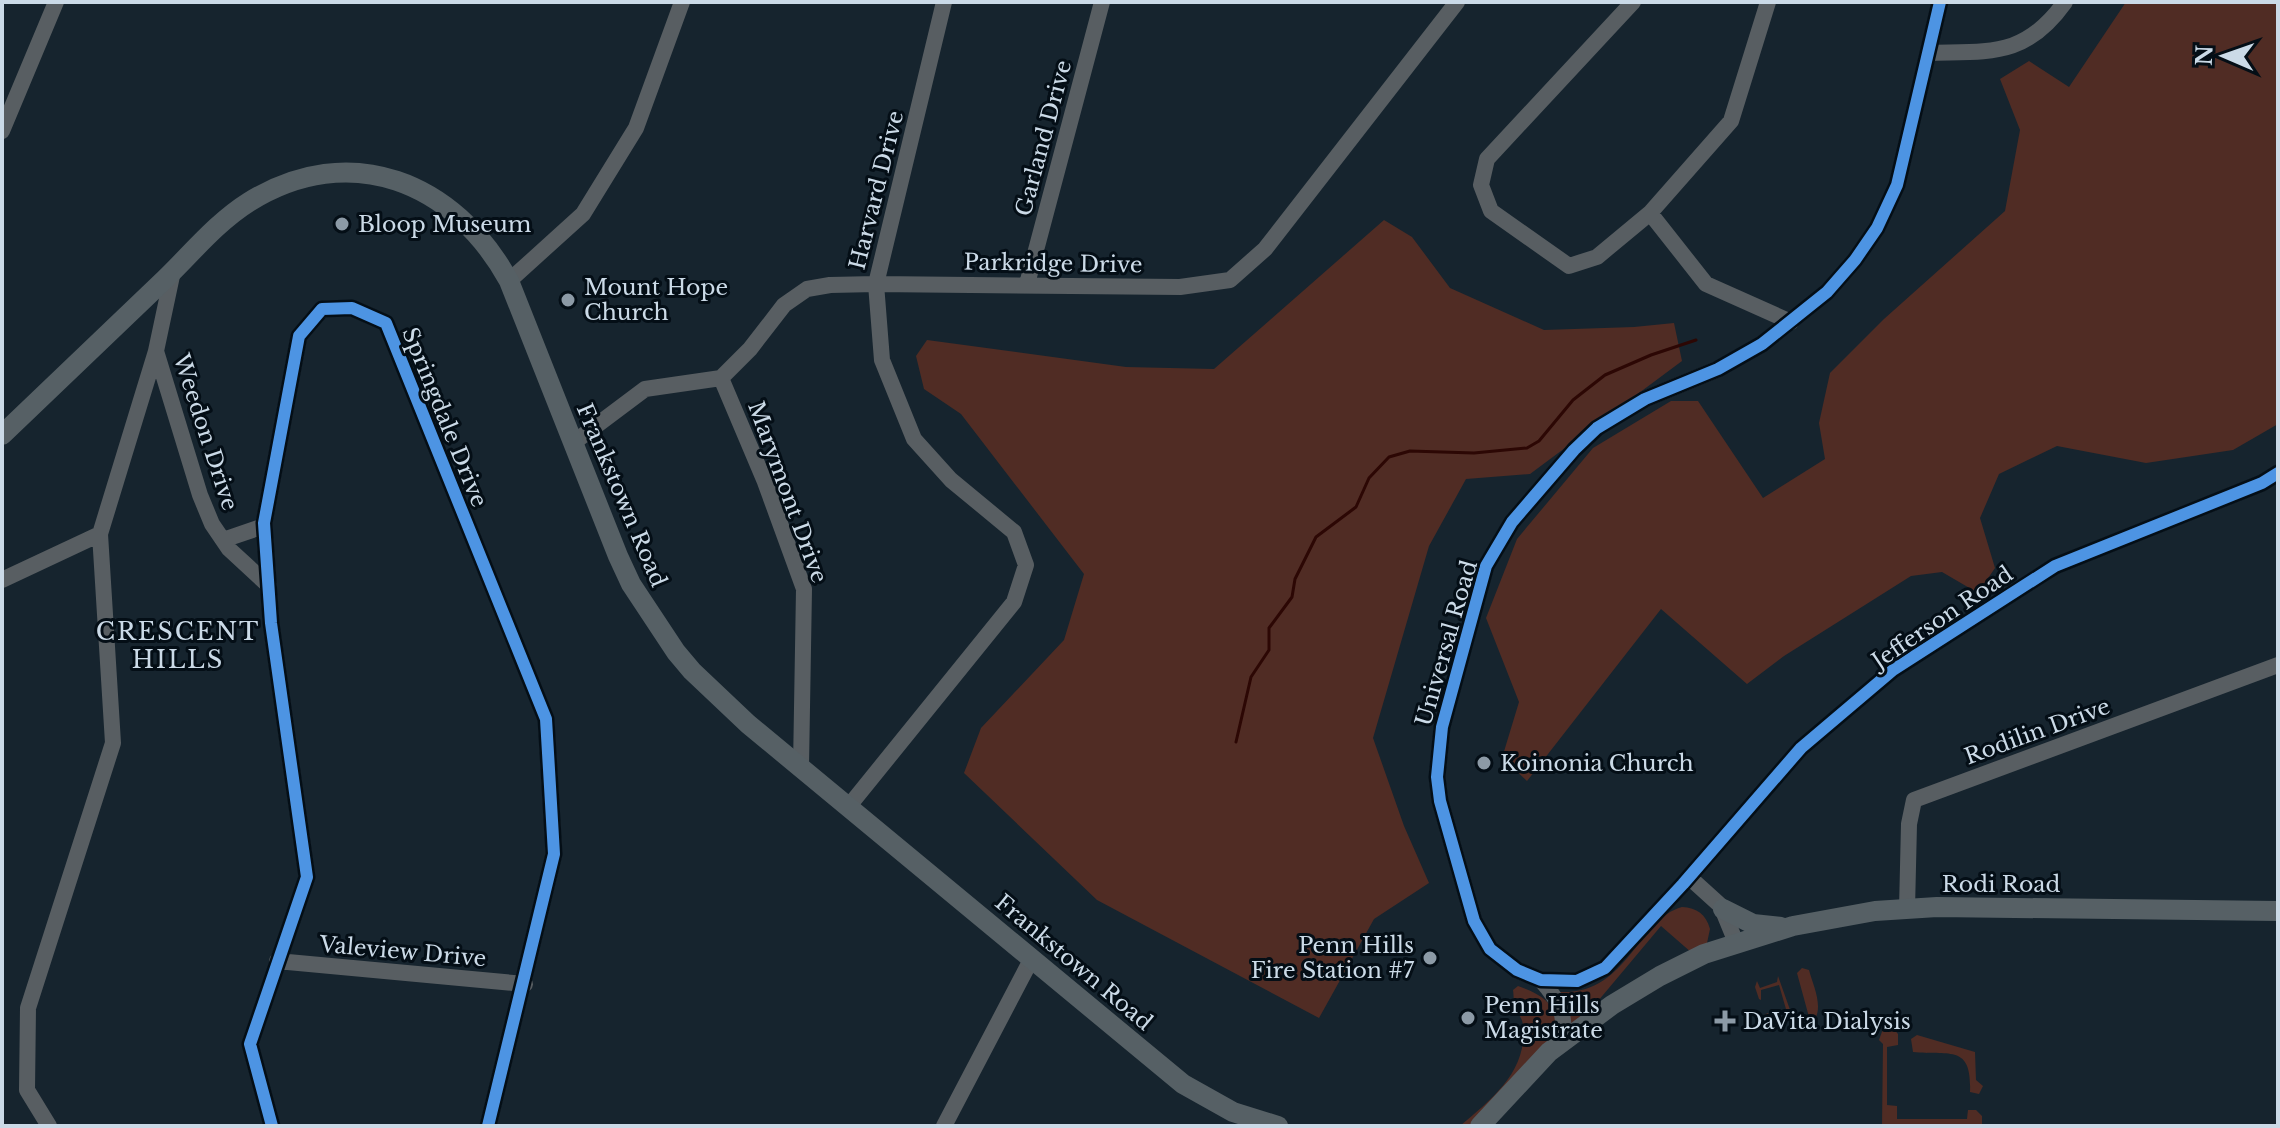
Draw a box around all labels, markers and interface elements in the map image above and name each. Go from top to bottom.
north arrow [2184,16,2264,96]
text: N [2191,44,2218,66]
street label: Garland Drive [1010,57,1077,219]
street label: Harvard Drive [844,108,909,272]
place label: Bloop Museum [358,211,532,238]
marker: Bloop Museum [333,215,351,233]
street label: Parkridge Drive [963,248,1143,279]
place label: Mount Hope Church [584,274,728,326]
marker: Mount Hope Church [559,291,577,309]
street label: Springdale Drive [396,323,493,511]
street label: Weedon Drive [167,350,244,514]
street label: Marymont Drive [742,398,833,587]
street label: Frankstown Road [571,399,672,591]
street label: Universal Road [1410,557,1483,729]
street label: Jefferson Road [1864,560,2018,676]
district label: CRESCENT HILLS [96,617,260,674]
street label: Rodilin Drive [1961,693,2114,770]
place label: Koinonia Church [1500,750,1694,777]
marker: Koinonia Church [1475,754,1493,772]
street label: Rodi Road [1942,871,2061,898]
street label: Frankstown Road [990,889,1158,1036]
street label: Valeview Drive [317,931,488,972]
place label: Penn Hills Fire Station #7 [1251,932,1415,984]
marker: Penn Hills Fire Station #7 [1421,949,1439,967]
place label: Penn Hills Magistrate [1484,992,1603,1044]
place label: DaVita Dialysis [1743,1008,1911,1035]
marker: Penn Hills Magistrate [1459,1009,1477,1027]
marker: DaVita Dialysis [1714,1010,1736,1032]

